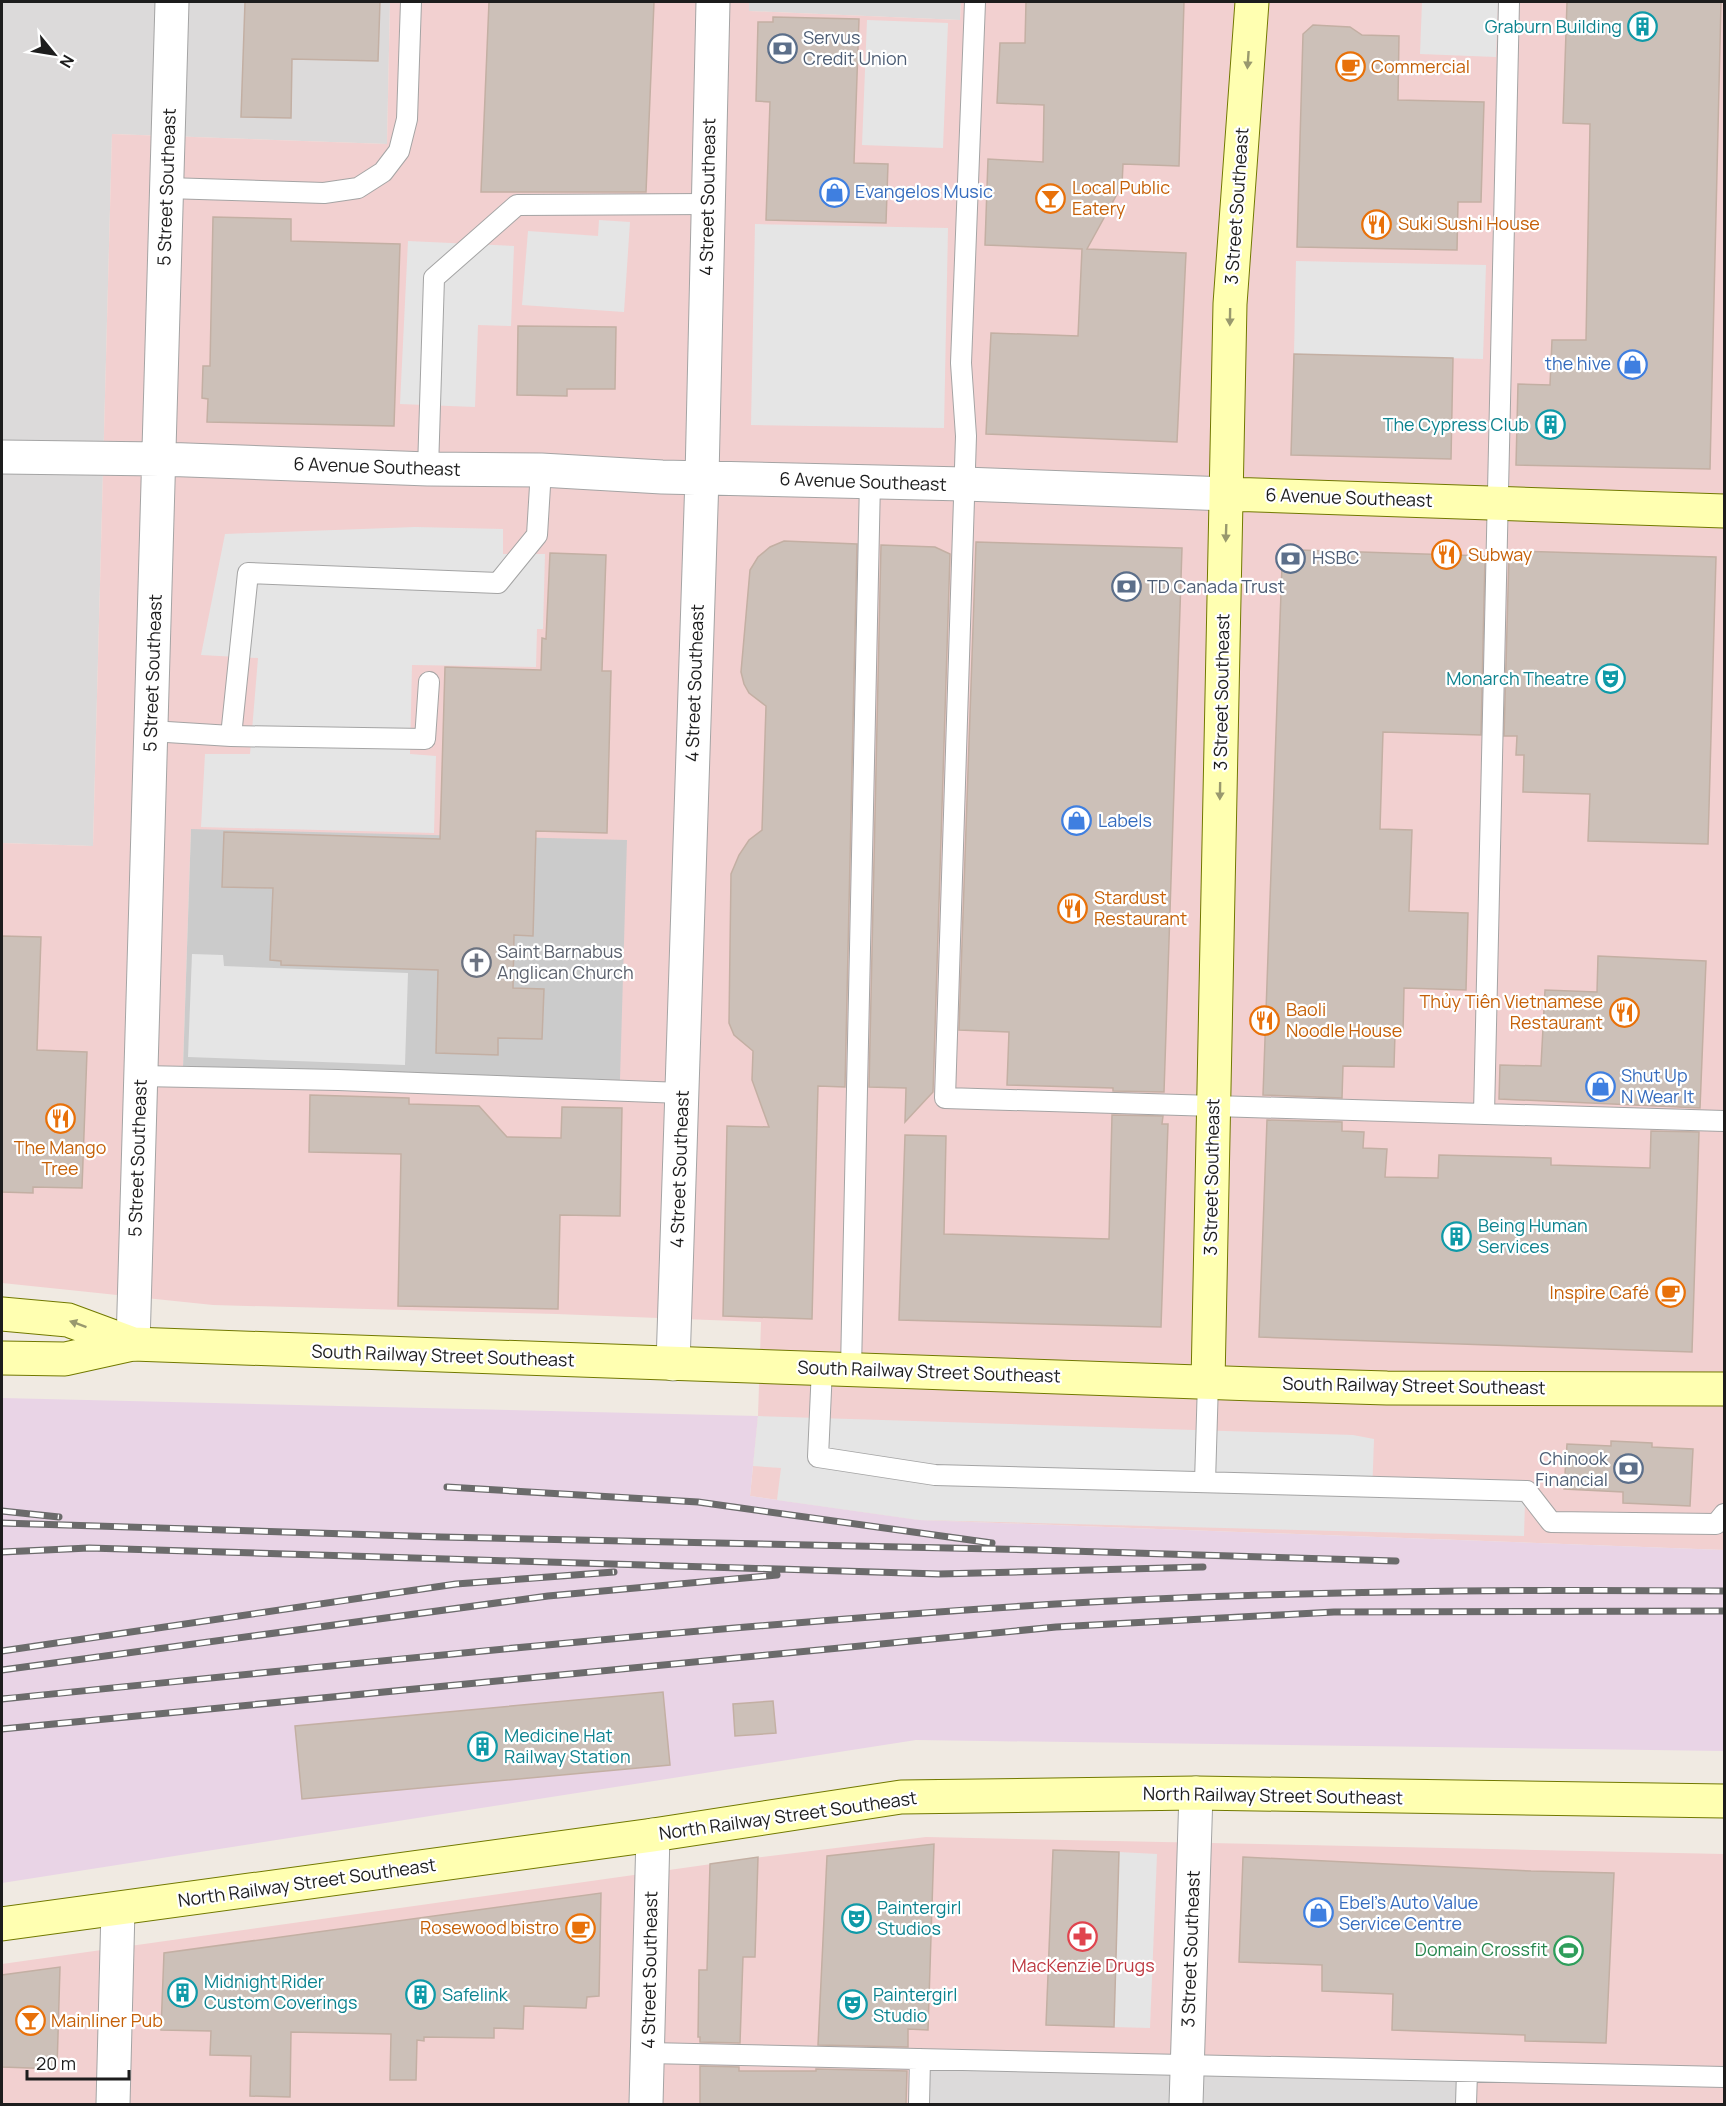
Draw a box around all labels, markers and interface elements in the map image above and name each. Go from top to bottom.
building icon: Graburn Building [1627,11,1659,43]
place label: Graburn Building [1485,14,1622,38]
north arrow [24,24,84,84]
place label: Servus Credit Union [803,25,907,70]
bank icon: Servus Credit Union [766,32,798,64]
one-way arrow [1243,50,1252,69]
text: N [55,51,79,72]
cafe icon: Commercial [1334,51,1366,83]
place label: Commercial [1371,54,1470,78]
street label: 5 Street Southeast [151,108,181,266]
street label: 4 Street Southeast [694,118,720,276]
street label: 3 Street Southeast [1219,127,1253,285]
place label: Local Public Eatery [1072,175,1170,220]
shop icon: Evangelos Music [818,176,850,208]
place label: Evangelos Music [855,179,993,203]
bar icon: Local Public Eatery [1035,182,1067,214]
restaurant icon: Suki Sushi House [1361,208,1393,240]
place label: Suki Sushi House [1398,211,1540,235]
one-way arrow [1225,308,1235,327]
shop icon: the hive [1616,348,1648,380]
place label: the hive [1545,351,1611,375]
building icon: The Cypress Club [1534,409,1566,441]
place label: The Cypress Club [1383,412,1529,436]
street label: 6 Avenue Southeast [293,451,461,481]
street label: 6 Avenue Southeast [779,466,947,496]
street label: 6 Avenue Southeast [1265,482,1433,512]
one-way arrow [1221,524,1230,543]
restaurant icon: Subway [1431,539,1463,571]
bank icon: HSBC [1275,542,1307,574]
place label: Subway [1468,542,1533,566]
place label: HSBC [1312,545,1359,569]
bank icon: TD Canada Trust [1110,571,1142,603]
place label: TD Canada Trust [1147,574,1285,598]
street label: 5 Street Southeast [137,594,167,752]
street label: 4 Street Southeast [679,604,709,762]
street label: 3 Street Southeast [1208,613,1234,771]
theatre icon: Monarch Theatre [1594,663,1626,695]
place label: Monarch Theatre [1446,666,1589,690]
one-way arrow [1215,782,1225,801]
shop icon: Labels [1061,805,1093,837]
place label: Labels [1098,808,1152,832]
place label: Stardust Restaurant [1094,885,1187,930]
restaurant icon: Stardust Restaurant [1057,892,1089,924]
place label: Saint Barnabus Anglican Church [497,939,634,984]
church icon: Saint Barnabus Anglican Church [460,946,492,978]
place label: Thủy Tiên Vietnamese Restaurant [1419,989,1603,1034]
restaurant icon: Thủy Tiên Vietnamese Restaurant [1608,996,1640,1028]
place label: Baoli Noodle House [1286,997,1402,1042]
restaurant icon: Baoli Noodle House [1249,1004,1281,1036]
place label: Shut Up N Wear It [1621,1063,1695,1108]
shop icon: Shut Up N Wear It [1584,1070,1616,1102]
street label: 5 Street Southeast [122,1079,152,1237]
street label: 4 Street Southeast [664,1090,694,1248]
street label: 3 Street Southeast [1198,1098,1224,1256]
restaurant icon: The Mango Tree [44,1103,76,1135]
place label: The Mango Tree [14,1135,106,1180]
place label: Being Human Services [1478,1213,1588,1258]
building icon: Being Human Services [1441,1220,1473,1252]
cafe icon: Inspire Café [1654,1277,1686,1309]
place label: Inspire Café [1550,1280,1649,1304]
one-way arrow [69,1319,87,1328]
street label: South Railway Street Southeast [311,1338,575,1372]
street label: South Railway Street Southeast [797,1354,1061,1388]
street label: South Railway Street Southeast [1282,1371,1546,1399]
place label: Chinook Financial [1535,1446,1609,1491]
bank icon: Chinook Financial [1613,1453,1645,1485]
place label: Medicine Hat Railway Station [504,1723,631,1768]
building icon: Medicine Hat Railway Station [467,1730,499,1762]
street label: North Railway Street Southeast [1143,1781,1403,1809]
street label: North Railway Street Southeast [657,1785,918,1845]
street label: North Railway Street Southeast [176,1852,437,1912]
street label: 3 Street Southeast [1175,1870,1205,2028]
place label: Ebel's Auto Value Service Centre [1339,1890,1478,1935]
street label: 4 Street Southeast [636,1891,662,2049]
place label: Paintergirl Studios [877,1895,961,1940]
shop icon: Ebel's Auto Value Service Centre [1302,1897,1334,1929]
theatre icon: Paintergirl Studios [840,1902,872,1934]
cafe icon: Rosewood bistro [564,1912,596,1944]
place label: Rosewood bistro [420,1915,559,1939]
pharmacy icon: MacKenzie Drugs [1067,1921,1099,1953]
sports icon: Domain Crossfit [1553,1934,1585,1966]
place label: Domain Crossfit [1415,1937,1548,1961]
place label: MacKenzie Drugs [1011,1953,1155,1977]
place label: Midnight Rider Custom Coverings [204,1969,357,2014]
building icon: Midnight Rider Custom Coverings [167,1976,199,2008]
building icon: Safelink [405,1979,437,2011]
place label: Safelink [442,1982,509,2006]
place label: Paintergirl Studio [873,1982,957,2027]
theatre icon: Paintergirl Studio [836,1989,868,2021]
bar icon: Mainliner Pub [14,2005,46,2037]
place label: Mainliner Pub [51,2008,163,2032]
scale bar [27,2043,129,2081]
text: 20 m [36,2051,76,2075]

